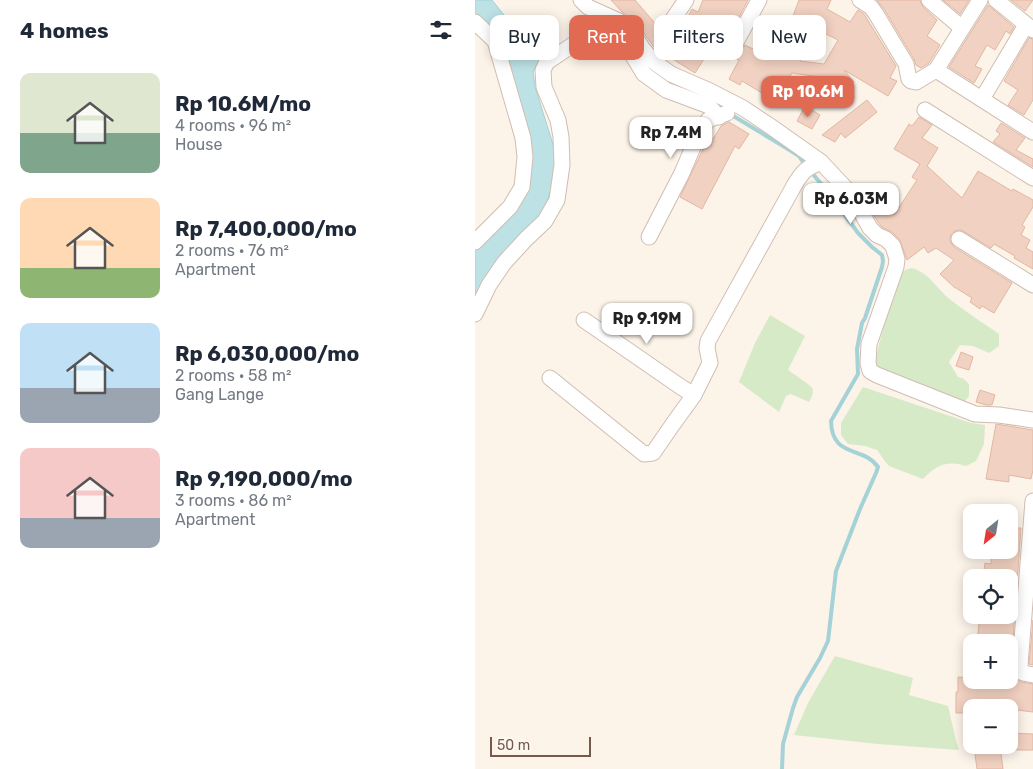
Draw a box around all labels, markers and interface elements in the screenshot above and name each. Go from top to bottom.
chip: Buy [490,15,559,60]
chip: Rent [569,15,644,60]
chip: Filters [654,15,743,60]
chip: New [753,15,826,60]
icon: filters [427,16,455,44]
text: 4 homes [20,18,109,43]
pin: Rp 10.6M [756,76,860,118]
text: Rp 10.6M [772,82,844,101]
text: Rp 10.6M/mo [175,91,311,116]
icon: home [60,93,120,153]
text: 4 rooms · 96 m² [175,116,291,135]
pin: Rp 7.4M [625,116,717,159]
text: Rp 7.4M [640,123,702,142]
text: House [175,135,222,154]
pin: Rp 6.03M [799,182,903,225]
text: Rp 6.03M [814,189,888,208]
text: Rp 7,400,000/mo [175,216,357,241]
icon: home [60,218,120,278]
text: 2 rooms · 76 m² [175,241,289,260]
text: Apartment [175,260,255,279]
pin: Rp 9.19M [595,302,699,345]
text: Rp 9.19M [613,309,681,328]
text: Rp 6,030,000/mo [175,341,359,366]
icon: home [60,343,120,403]
text: 2 rooms · 58 m² [175,366,291,385]
text: Gang Lange [175,385,264,404]
text: Rp 9,190,000/mo [175,466,353,491]
icon: home [60,468,120,528]
text: 3 rooms · 86 m² [175,491,292,510]
north arrow [963,504,1017,559]
map controls [963,504,1018,754]
text: Apartment [175,510,255,529]
button: locate [963,569,1018,624]
button: + [963,634,1018,689]
button: − [963,699,1018,754]
scale bar [490,734,591,757]
text: 50 m [497,737,530,754]

